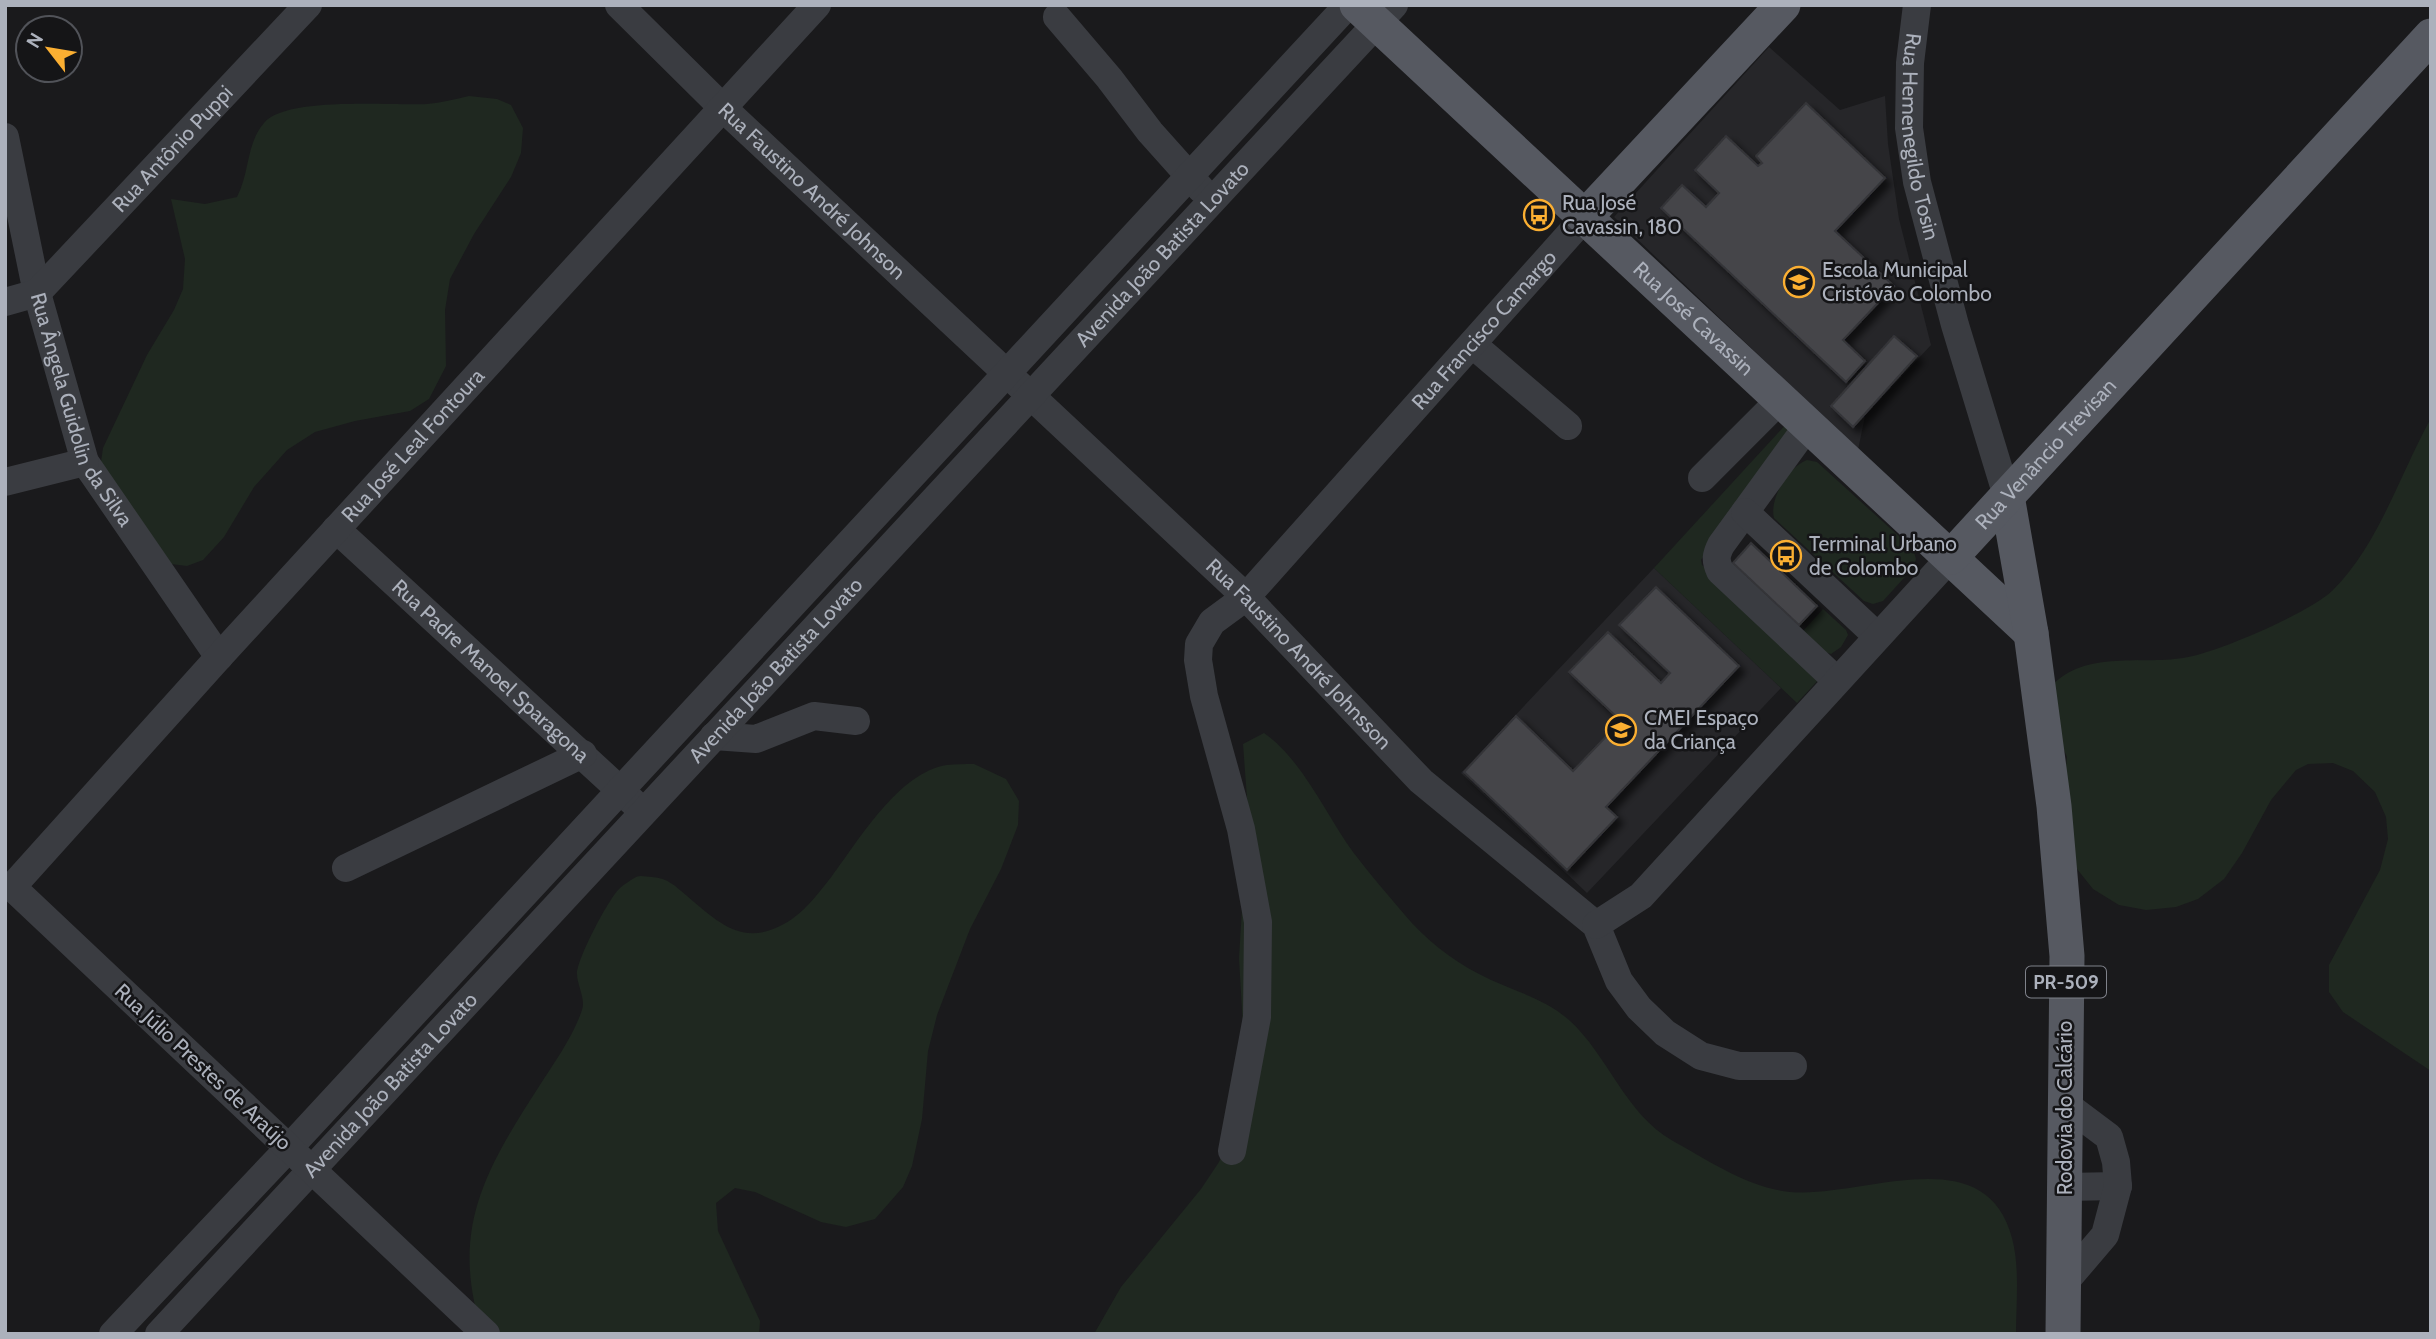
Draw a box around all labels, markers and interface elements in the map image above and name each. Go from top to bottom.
north arrow [14,14,84,84]
text: N [22,29,48,52]
street label: Rua Hemenegildo Tosin [1897,32,1945,243]
street label: Rua Antônio Puppi [107,80,238,217]
street label: Rua Faustino André Johnson [713,97,911,284]
street label: Avenida João Batista Lovato [1070,156,1254,352]
place label: Rua José Cavassin, 180 [1562,190,1682,239]
bus stop icon: Rua José Cavassin, 180 [1522,198,1556,232]
street label: Rua Francisco Camargo [1406,245,1561,415]
street label: Rua José Cavassin [1628,256,1759,380]
place label: Escola Municipal Cristóvão Colombo [1822,257,1992,306]
school or university icon: Escola Municipal Cristóvão Colombo [1782,265,1816,299]
street label: Rua Ângela Guidolin da Silva [26,290,138,531]
street label: Rua José Leal Fontoura [336,363,489,527]
street label: Rua Venâncio Trevisan [1970,373,2121,534]
place label: Terminal Urbano de Colombo [1809,531,1957,580]
bus stop icon: Terminal Urbano de Colombo [1769,539,1803,573]
street label: Rua Faustino André Johnsson [1201,553,1397,754]
street label: Avenida João Batista Lovato [683,572,867,768]
street label: Rua Padre Manoel Sparagona [387,574,595,768]
place label: CMEI Espaço da Criança [1644,705,1759,754]
school or university icon: CMEI Espaço da Criança [1604,713,1638,747]
road number: PR-509 [2026,966,2106,998]
street label: Rua Júlio Prestes de Araújo [109,978,297,1156]
street label: Avenida João Batista Lovato [298,987,482,1182]
street label: Rodovia do Calcário [2052,1021,2077,1195]

